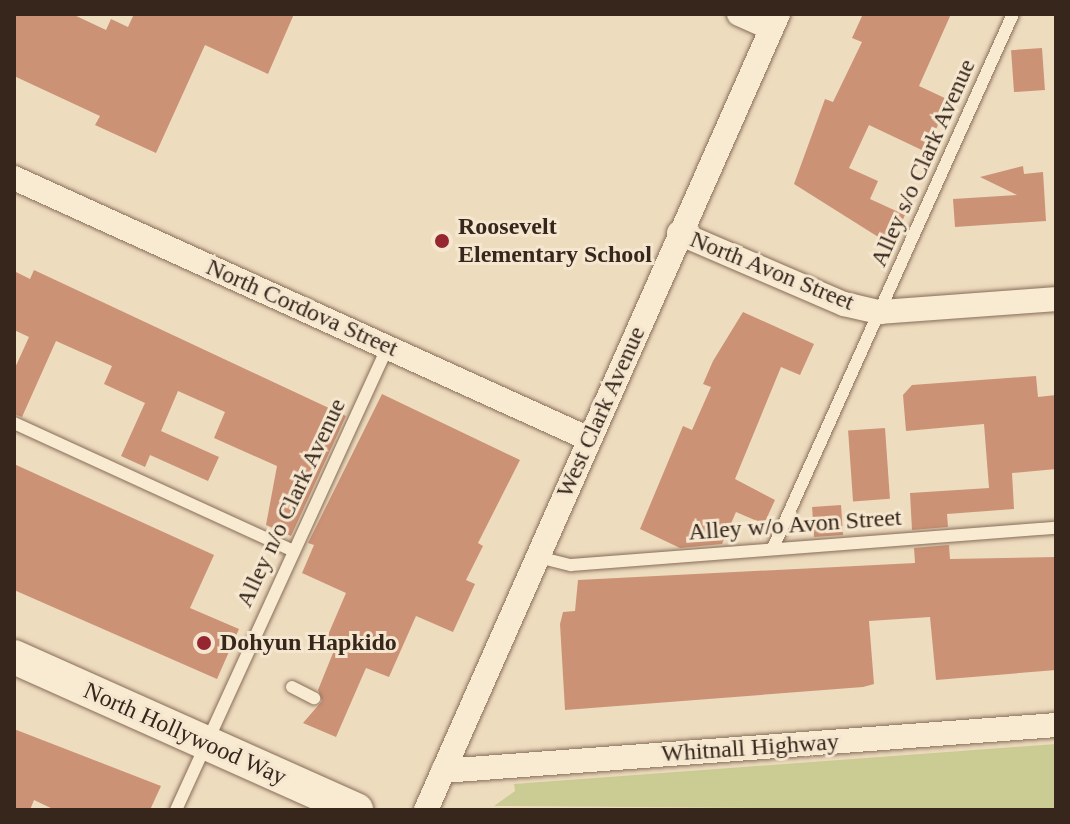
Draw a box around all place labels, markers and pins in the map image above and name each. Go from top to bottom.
place label: Roosevelt Elementary School [458,213,652,269]
marker: Roosevelt Elementary School [433,232,451,250]
place label: Dohyun Hapkido [220,629,397,657]
marker: Dohyun Hapkido [195,634,213,652]

